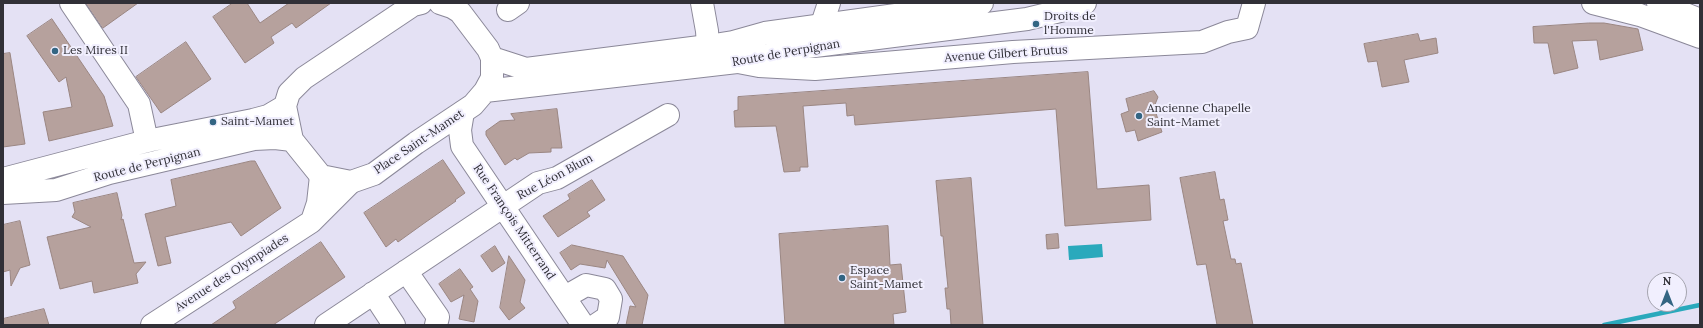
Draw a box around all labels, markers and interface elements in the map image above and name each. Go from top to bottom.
place label: Droits de l'Homme [1044,10,1096,38]
marker: Droits de l'Homme [1031,19,1041,29]
street label: Route de Perpignan [731,36,841,70]
street label: Avenue Gilbert Brutus [944,43,1068,65]
place label: Les Mires II [63,44,128,58]
marker: Les Mires II [50,46,60,56]
place label: Ancienne Chapelle Saint-Mamet [1147,102,1251,130]
street label: Place Saint-Mamet [371,107,467,177]
marker: Ancienne Chapelle Saint-Mamet [1134,111,1144,121]
place label: Saint-Mamet [221,115,294,129]
marker: Saint-Mamet [208,117,218,127]
street label: Route de Perpignan [92,145,202,185]
street label: Rue Léon Blum [515,151,595,203]
street label: Rue François Mitterrand [470,161,558,283]
street label: Avenue des Olympiades [173,231,291,315]
place label: Espace Saint-Mamet [850,264,923,292]
north arrow [1647,272,1687,312]
marker: Espace Saint-Mamet [837,273,847,283]
text: N [1663,274,1671,288]

